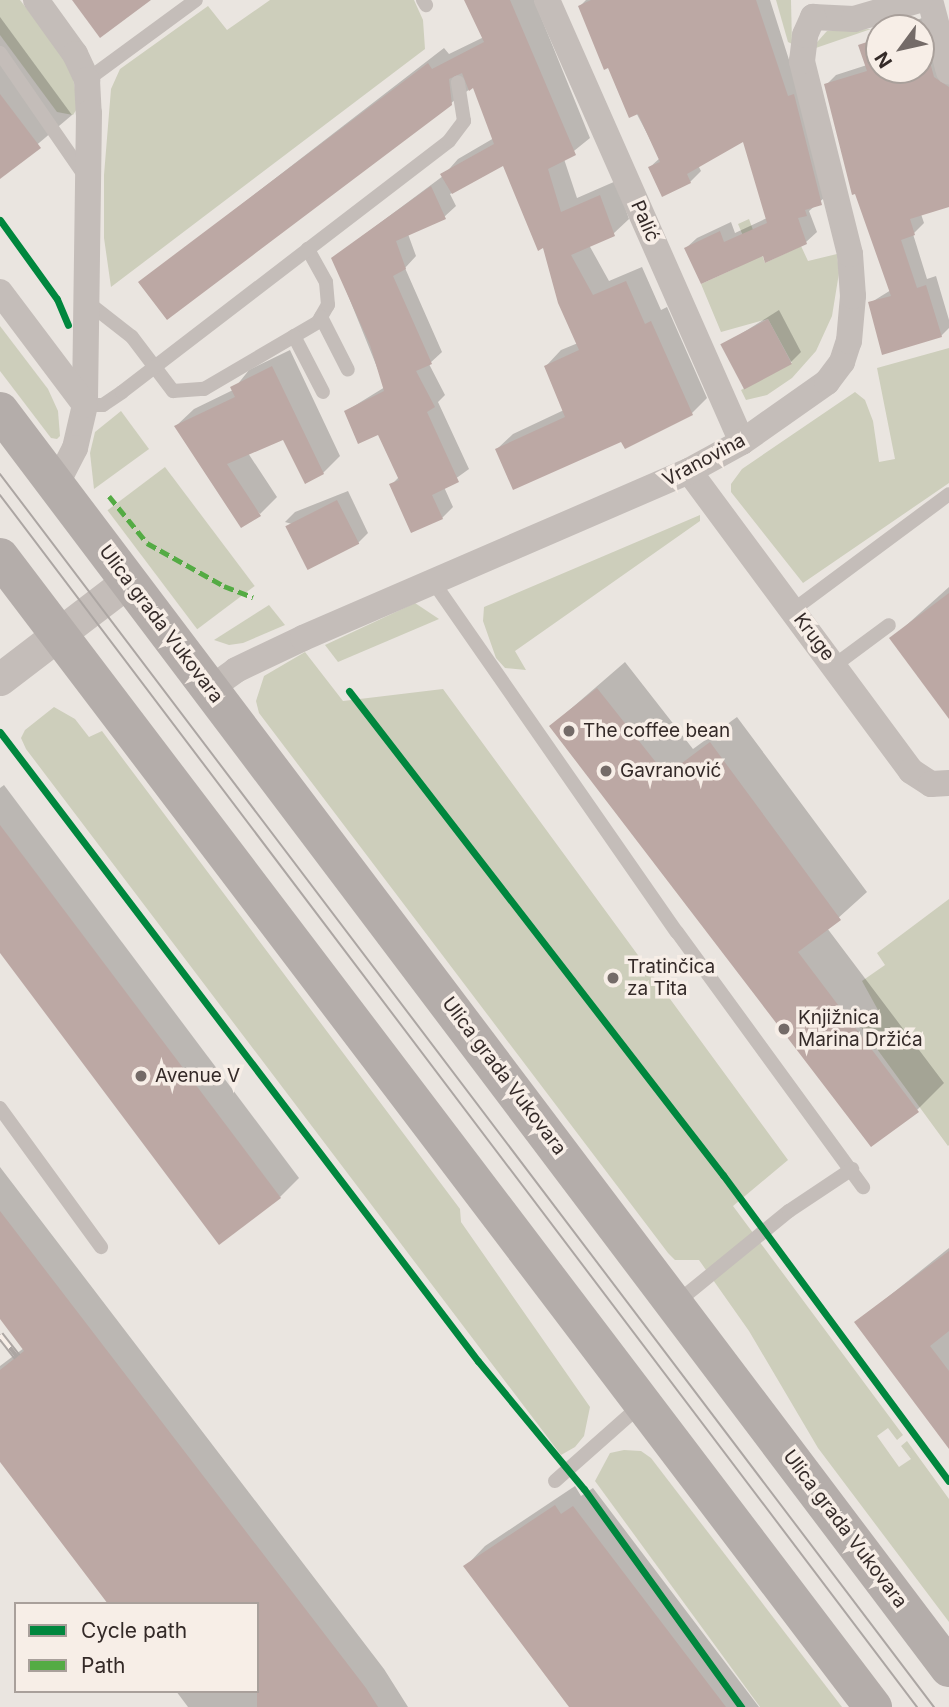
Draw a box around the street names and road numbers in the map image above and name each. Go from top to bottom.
street label: Palić [626,197,664,245]
street label: Vranovina [659,429,749,491]
street label: Ulica grada Vukovara [94,540,228,708]
street label: Kruge [789,609,839,665]
street label: Ulica grada Vukovara [437,992,571,1160]
street label: Ulica grada Vukovara [778,1445,912,1613]

